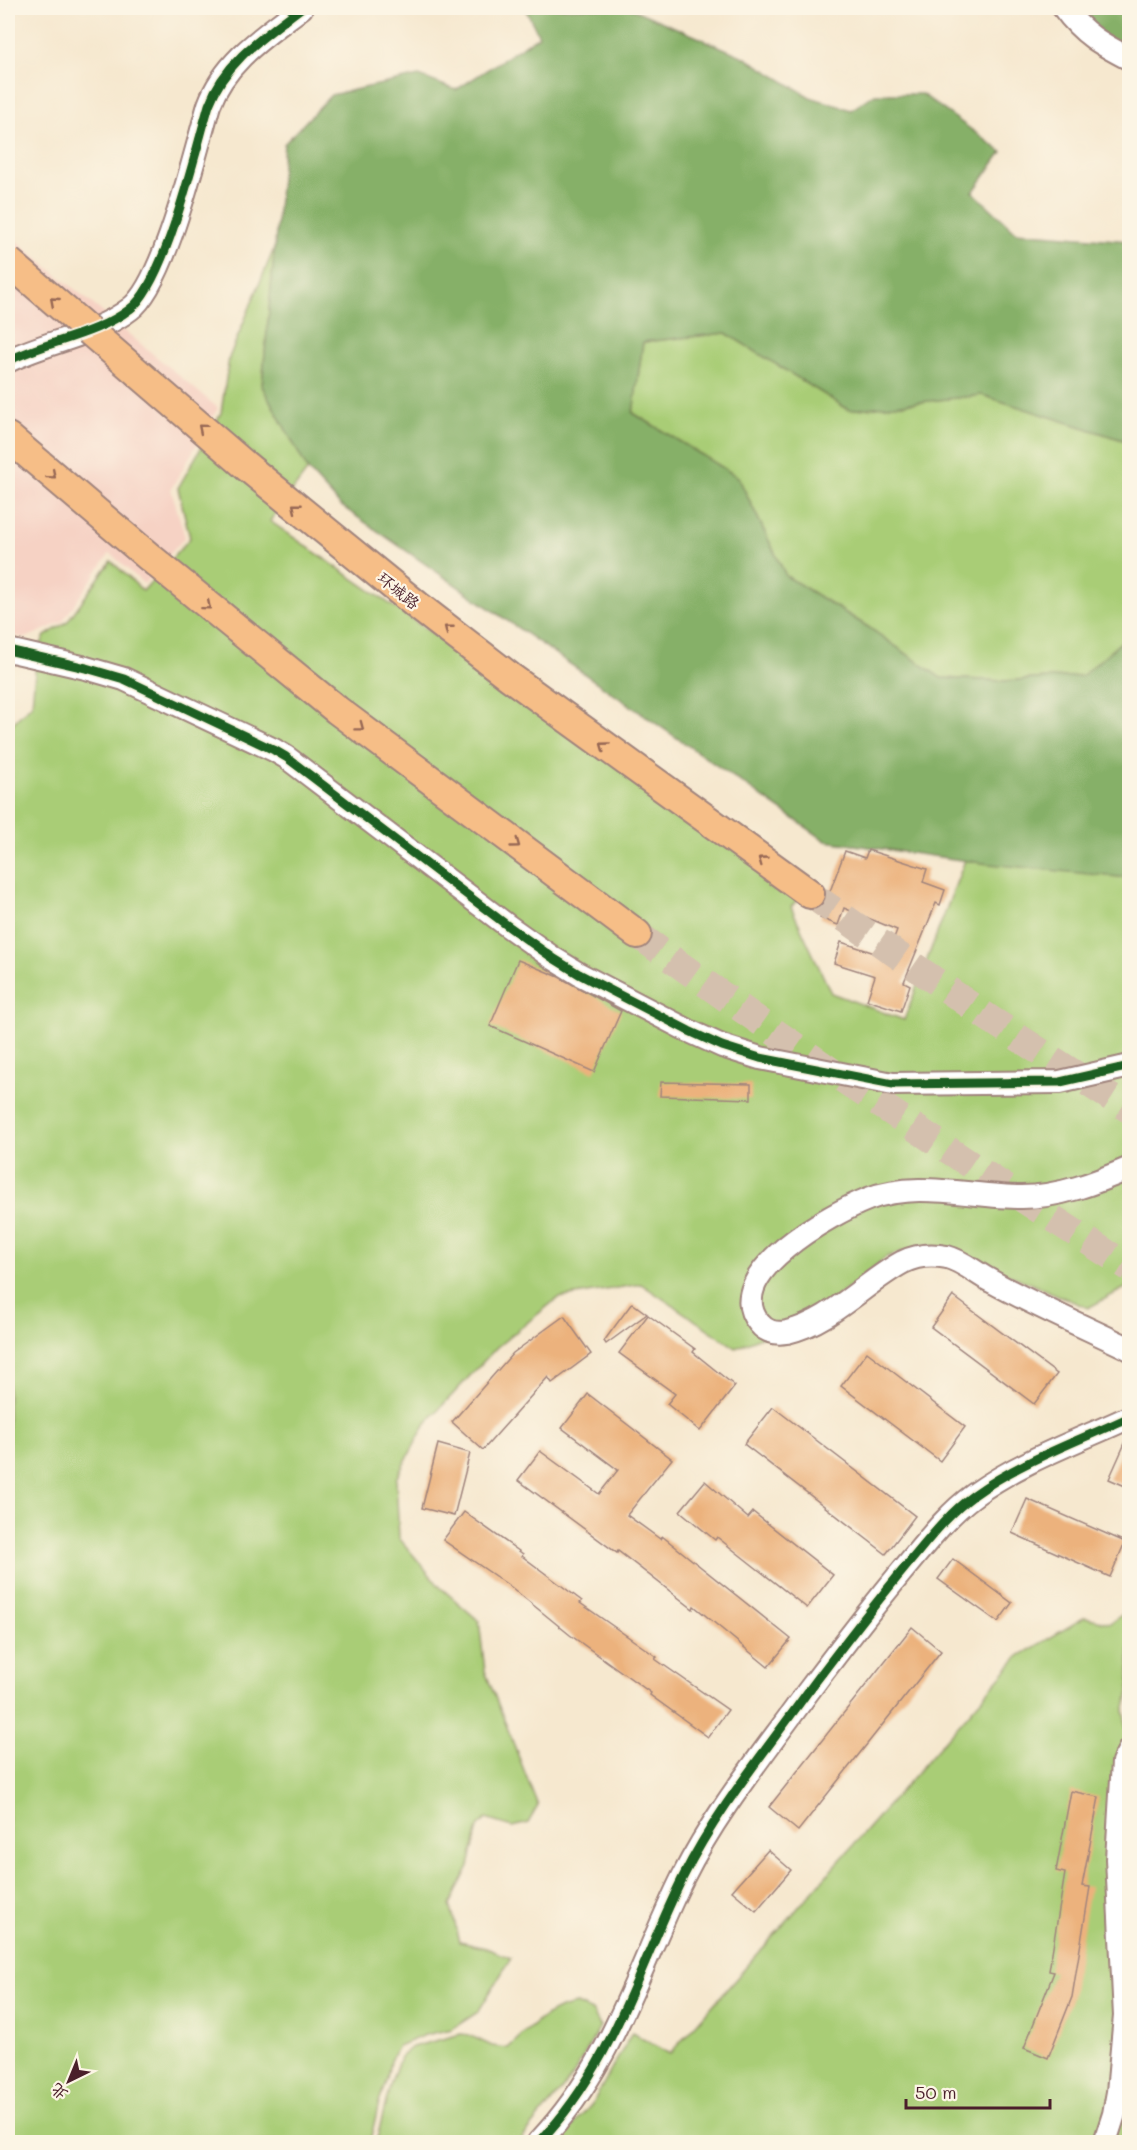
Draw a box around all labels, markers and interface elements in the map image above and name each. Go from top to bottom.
one-way arrow [50,298,61,309]
one-way arrow [198,425,209,436]
one-way arrow [45,468,56,479]
one-way arrow [292,503,303,514]
street label: 环城路 [374,567,424,613]
one-way arrow [200,598,211,609]
one-way arrow [444,625,455,636]
one-way arrow [353,720,364,731]
one-way arrow [599,742,610,753]
one-way arrow [509,837,520,848]
one-way arrow [758,856,769,867]
north arrow [39,2051,99,2111]
scale bar [906,2072,1050,2110]
text: 北 [45,2079,71,2105]
text: 50 m [915,2080,957,2104]

